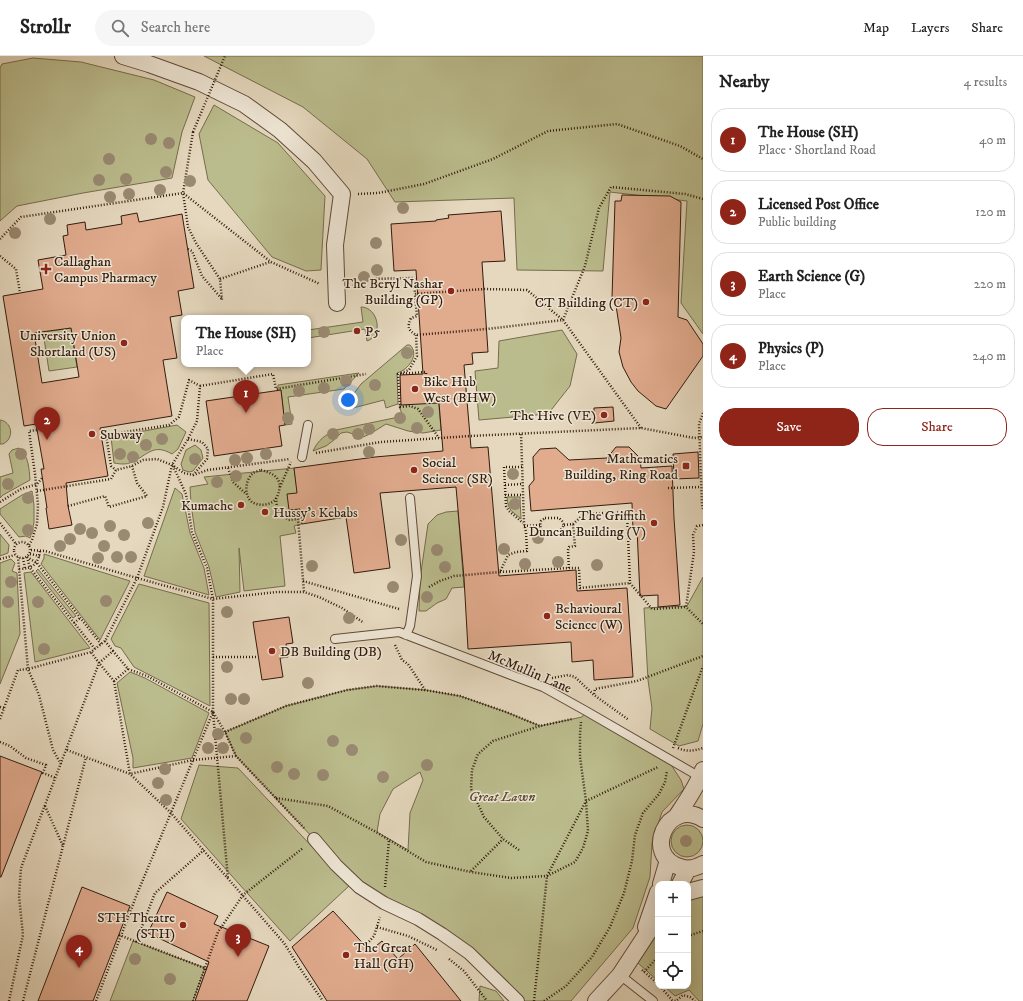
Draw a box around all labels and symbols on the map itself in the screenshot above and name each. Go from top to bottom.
place label: Callaghan Campus Pharmacy [54,253,157,287]
marker: Callaghan Campus Pharmacy [41,264,51,274]
place label: The Beryl Nashar Building (GP) [343,275,444,309]
marker: The Beryl Nashar Building (GP) [446,286,456,296]
place label: CT Building (CT) [535,294,638,312]
marker: CT Building (CT) [641,297,651,307]
place label: P5 [365,323,380,341]
marker: P5 [352,326,362,336]
place label: University Union Shortland (US) [20,327,117,361]
marker: University Union Shortland (US) [119,338,129,348]
place label: Bike Hub West (BHW) [422,373,497,407]
pin: 1 [233,380,259,413]
marker: Bike Hub West (BHW) [410,384,420,394]
your location [338,390,358,410]
pin: 2 [34,407,60,440]
place label: The Hive (VE) [510,407,596,425]
marker: The Hive (VE) [599,410,609,420]
place label: Subway [100,426,142,444]
marker: Subway [87,429,97,439]
place label: Mathematics Building, Ring Road [564,450,678,484]
place label: Social Science (SR) [422,454,493,488]
marker: Mathematics Building, Ring Road [681,461,691,471]
marker: Social Science (SR) [409,465,419,475]
place label: Kumache [181,497,233,515]
marker: Kumache [236,500,246,510]
place label: Hussy's Kebabs [273,504,358,522]
marker: Hussy's Kebabs [260,507,270,517]
place label: The Griffith Duncan Building (V) [529,507,647,541]
marker: The Griffith Duncan Building (V) [649,518,659,528]
place label: Behavioural Science (W) [555,600,623,634]
marker: Behavioural Science (W) [542,611,552,621]
place label: DB Building (DB) [280,643,382,661]
marker: DB Building (DB) [267,646,277,656]
street label: McMullin Lane [485,646,574,698]
park label: Great Lawn [469,788,535,806]
place label: STH Theatre (STH) [97,909,175,943]
marker: STH Theatre (STH) [178,920,188,930]
pin: 3 [225,924,251,957]
pin: 4 [66,935,92,968]
place label: The Great Hall (GH) [354,939,414,973]
marker: The Great Hall (GH) [341,950,351,960]

